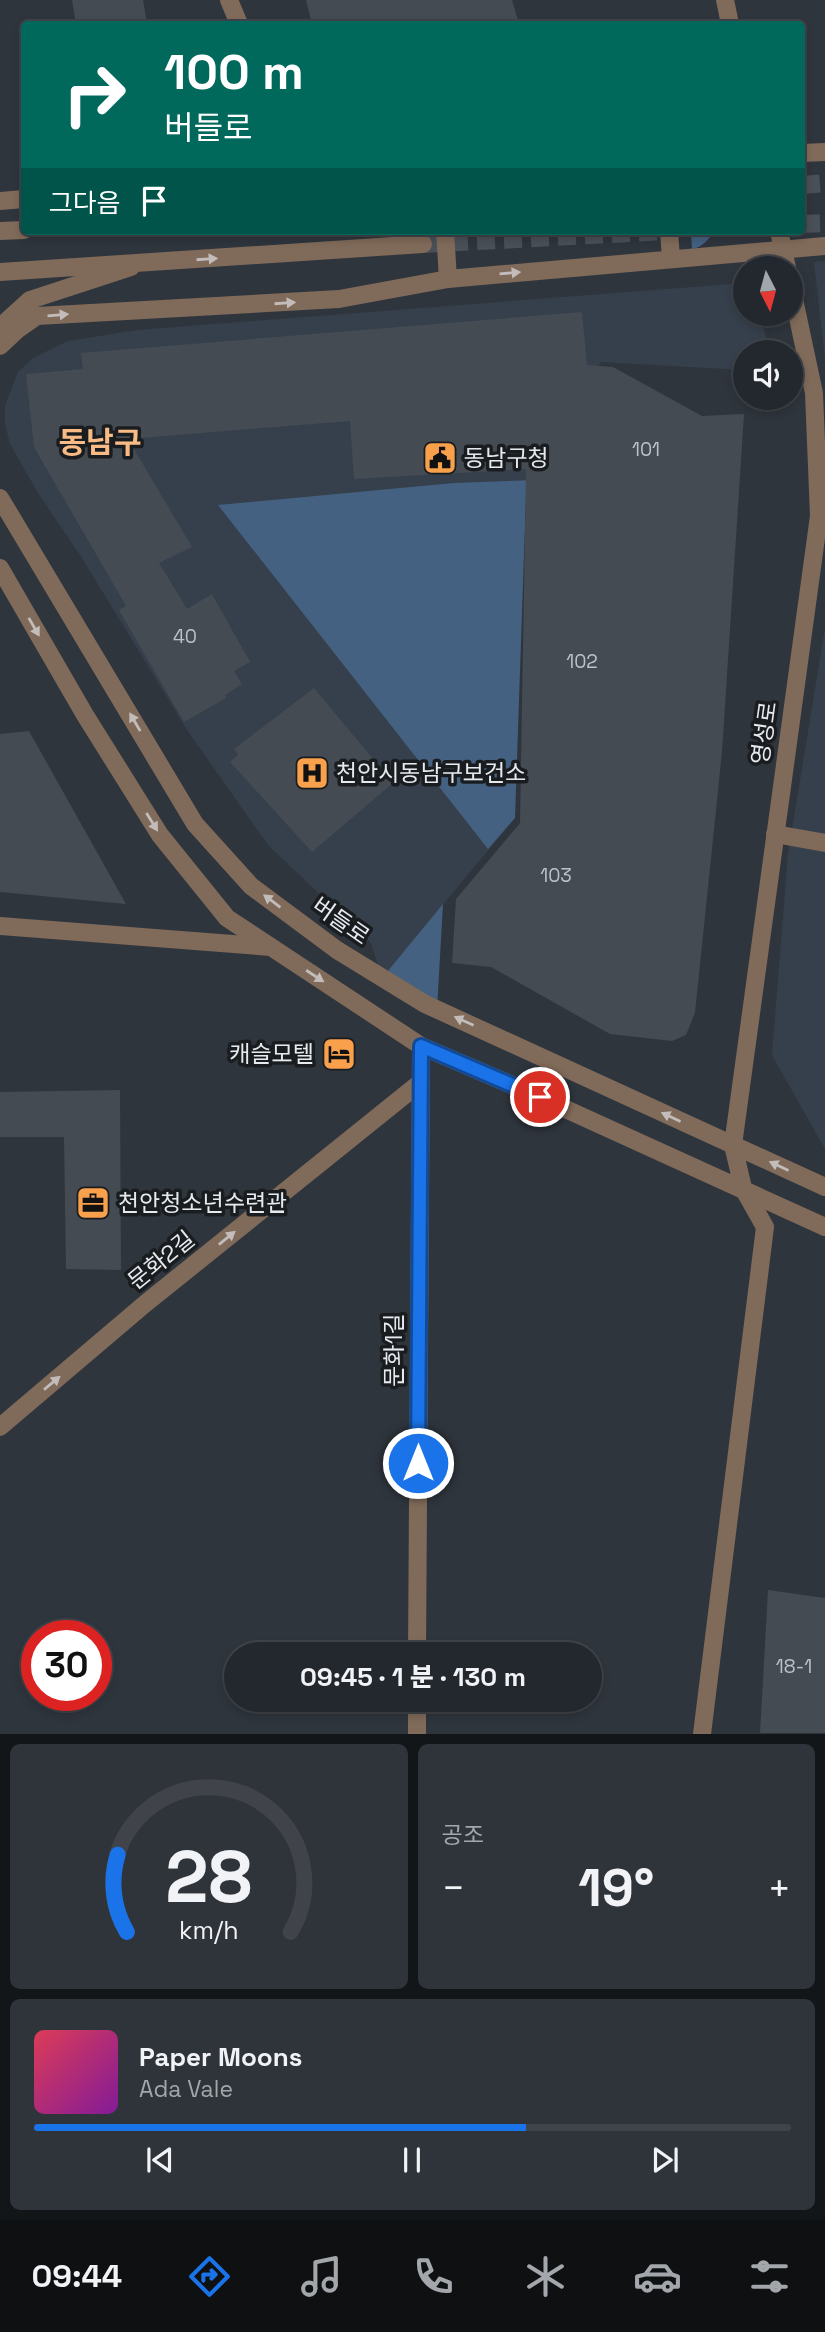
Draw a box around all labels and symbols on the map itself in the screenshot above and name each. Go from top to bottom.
one-way arrow [197,253,219,264]
north arrow [733,256,803,326]
one-way arrow [499,267,521,278]
one-way arrow [274,297,296,308]
one-way arrow [47,309,69,320]
district label: 동남구 [59,423,141,462]
house number: 101 [632,437,660,462]
public building icon: 동남구청 [421,439,459,477]
place label: 동남구청 [464,443,549,473]
one-way arrow [28,618,40,637]
house number: 40 [173,624,197,649]
house number: 102 [566,649,598,674]
street label: 영성로 [745,699,783,767]
one-way arrow [129,713,141,732]
hospital icon: 천안시동남구보건소 [293,754,331,792]
place label: 천안시동남구보건소 [336,758,526,788]
one-way arrow [145,812,158,831]
house number: 103 [540,863,572,888]
street label: 버들로 [306,891,376,951]
one-way arrow [263,895,281,909]
one-way arrow [305,969,324,982]
one-way arrow [454,1016,475,1027]
hotel icon: 캐슬모텔 [320,1035,358,1073]
place label: 캐슬모텔 [229,1039,314,1069]
pin [510,1067,570,1127]
one-way arrow [661,1111,681,1122]
one-way arrow [769,1160,789,1172]
office icon: 천안청소년수련관 [74,1184,112,1222]
place label: 천안청소년수련관 [118,1188,287,1218]
street label: 문화2길 [122,1224,200,1296]
one-way arrow [219,1231,236,1246]
street label: 문화1길 [379,1313,409,1387]
one-way arrow [43,1375,61,1391]
position arrow [381,1426,455,1500]
speed limit sign: 30 [21,1620,112,1711]
house number: 18-1 [776,1654,812,1679]

